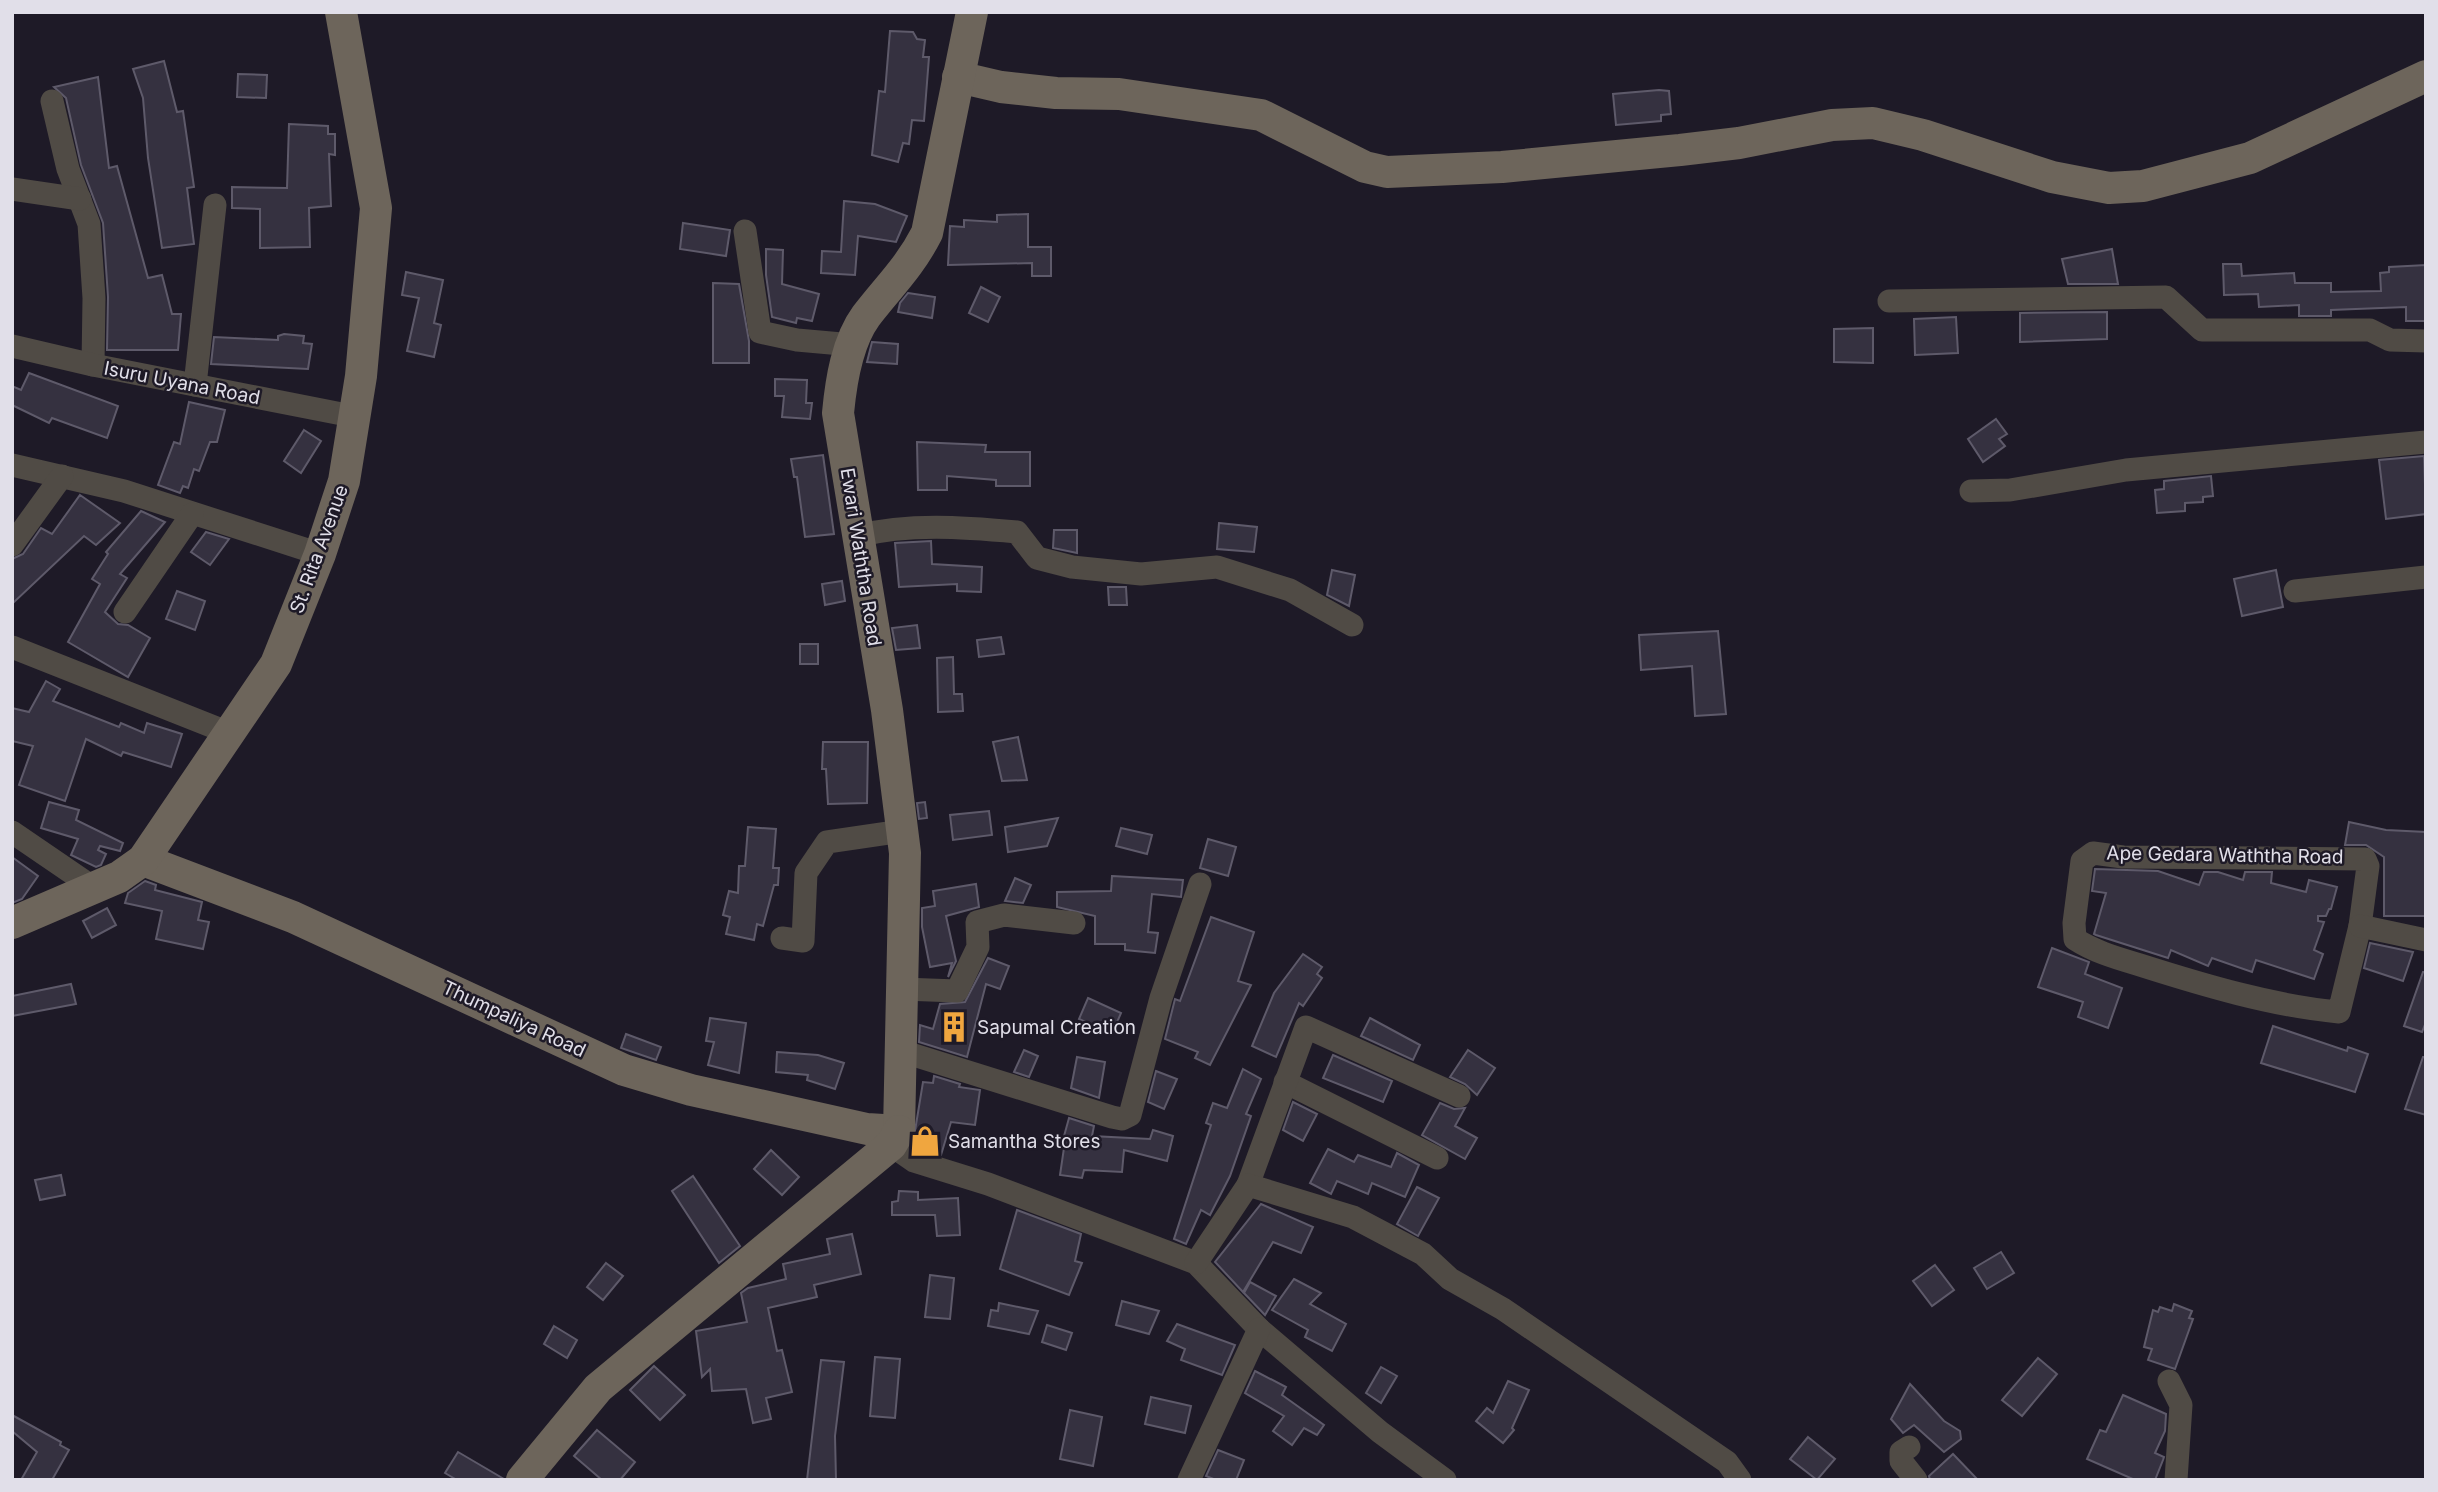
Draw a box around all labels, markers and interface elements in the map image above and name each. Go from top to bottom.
street label: Isuru Uyana Road [102,357,262,409]
street label: Ewari Waththa Road [836,466,886,648]
street label: St. Rita Avenue [285,482,353,616]
street label: Ape Gedara Waththa Road [2106,841,2344,869]
street label: Thumpaliya Road [439,976,589,1062]
building icon: Sapumal Creation [937,1010,971,1044]
place label: Sapumal Creation [977,1016,1136,1039]
shop icon: Samantha Stores [908,1124,942,1158]
place label: Samantha Stores [948,1130,1100,1153]

